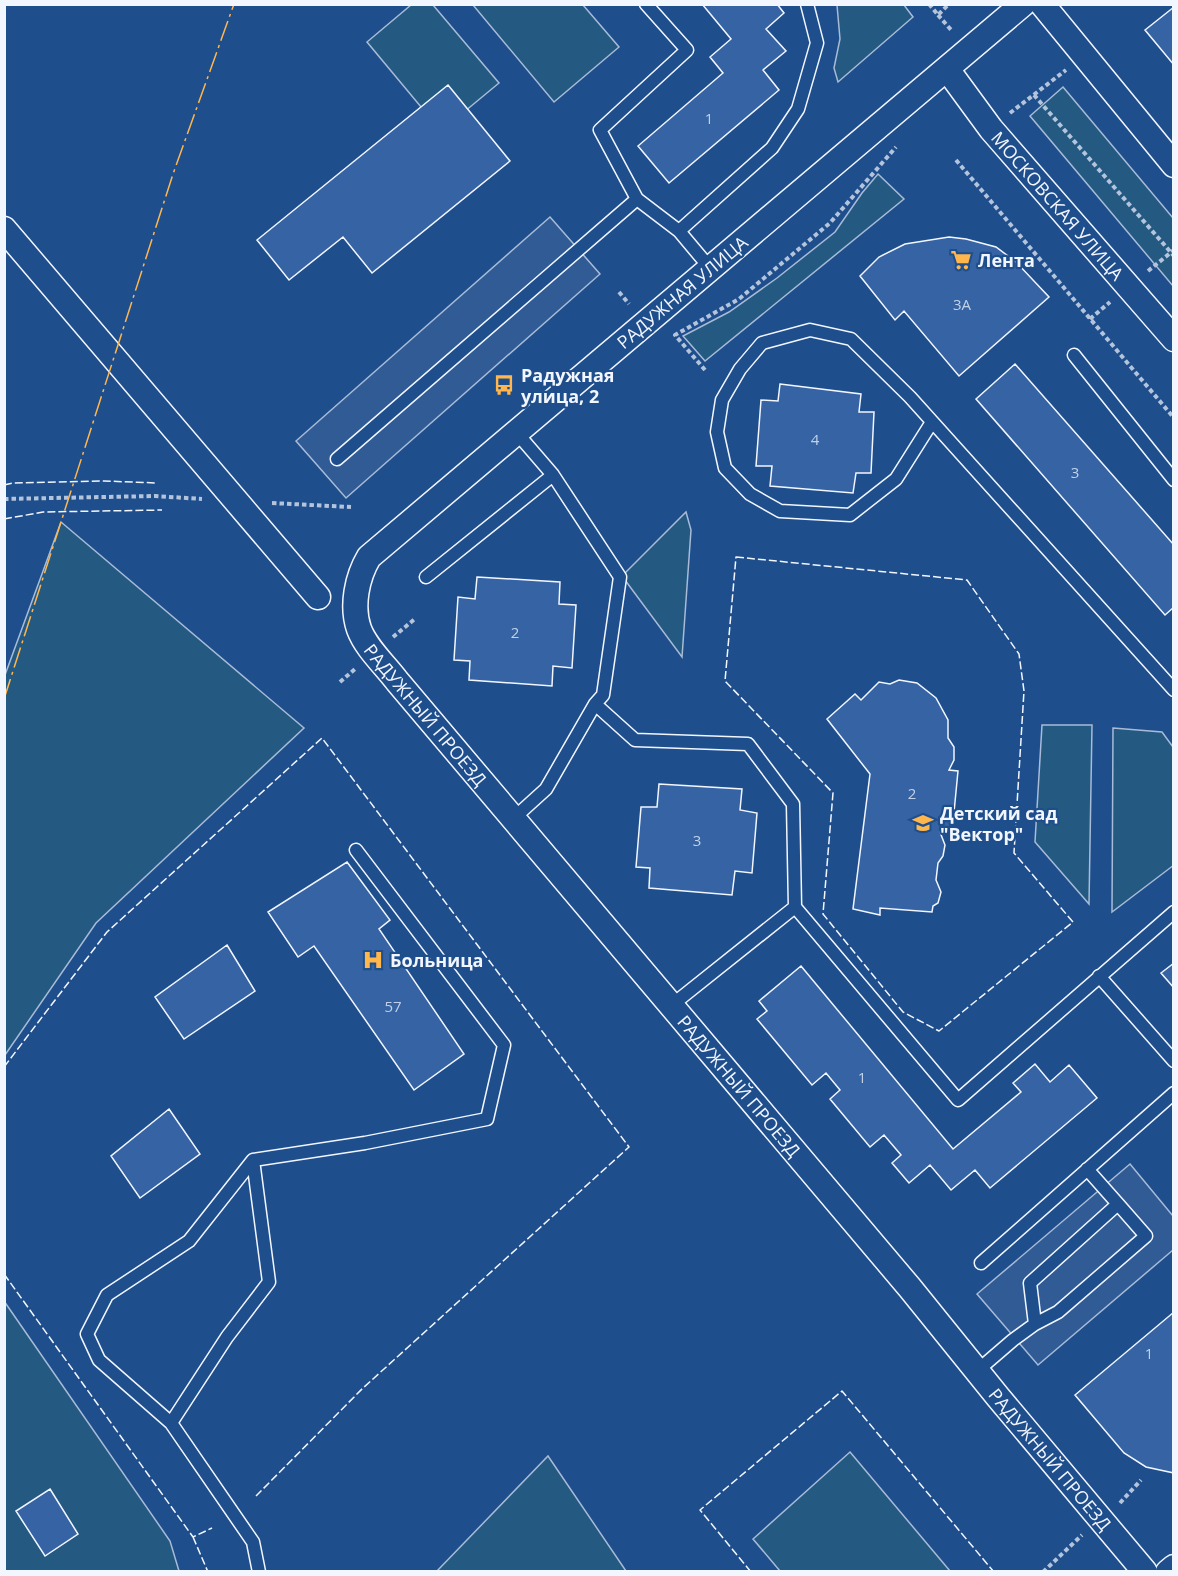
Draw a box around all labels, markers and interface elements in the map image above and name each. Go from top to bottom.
house number: 1 [705,108,713,128]
street label: МОСКОВСКАЯ УЛИЦА [986,126,1130,286]
street label: РАДУЖНАЯ УЛИЦА [612,230,753,354]
supermarket icon: Лента [949,248,973,272]
place label: Лента [978,248,1035,272]
house number: 3А [953,294,972,314]
place label: Радужная улица, 2 [521,363,615,408]
bus stop icon: Радужная улица, 2 [492,373,516,397]
house number: 4 [811,429,820,449]
house number: 3 [1071,462,1079,482]
house number: 2 [511,622,519,642]
street label: РАДУЖНЫЙ ПРОЕЗД [359,639,492,791]
house number: 2 [908,783,916,803]
place label: Детский сад "Вектор" [940,801,1057,846]
school or university icon: Детский сад "Вектор" [911,811,935,835]
house number: 3 [693,830,701,850]
hospital icon: Больница [361,948,385,972]
place label: Больница [390,948,483,972]
house number: 57 [384,996,402,1016]
street label: РАДУЖНЫЙ ПРОЕЗД [672,1010,806,1162]
house number: 1 [858,1067,866,1087]
house number: 1 [1145,1343,1153,1363]
street label: РАДУЖНЫЙ ПРОЕЗД [984,1383,1117,1535]

